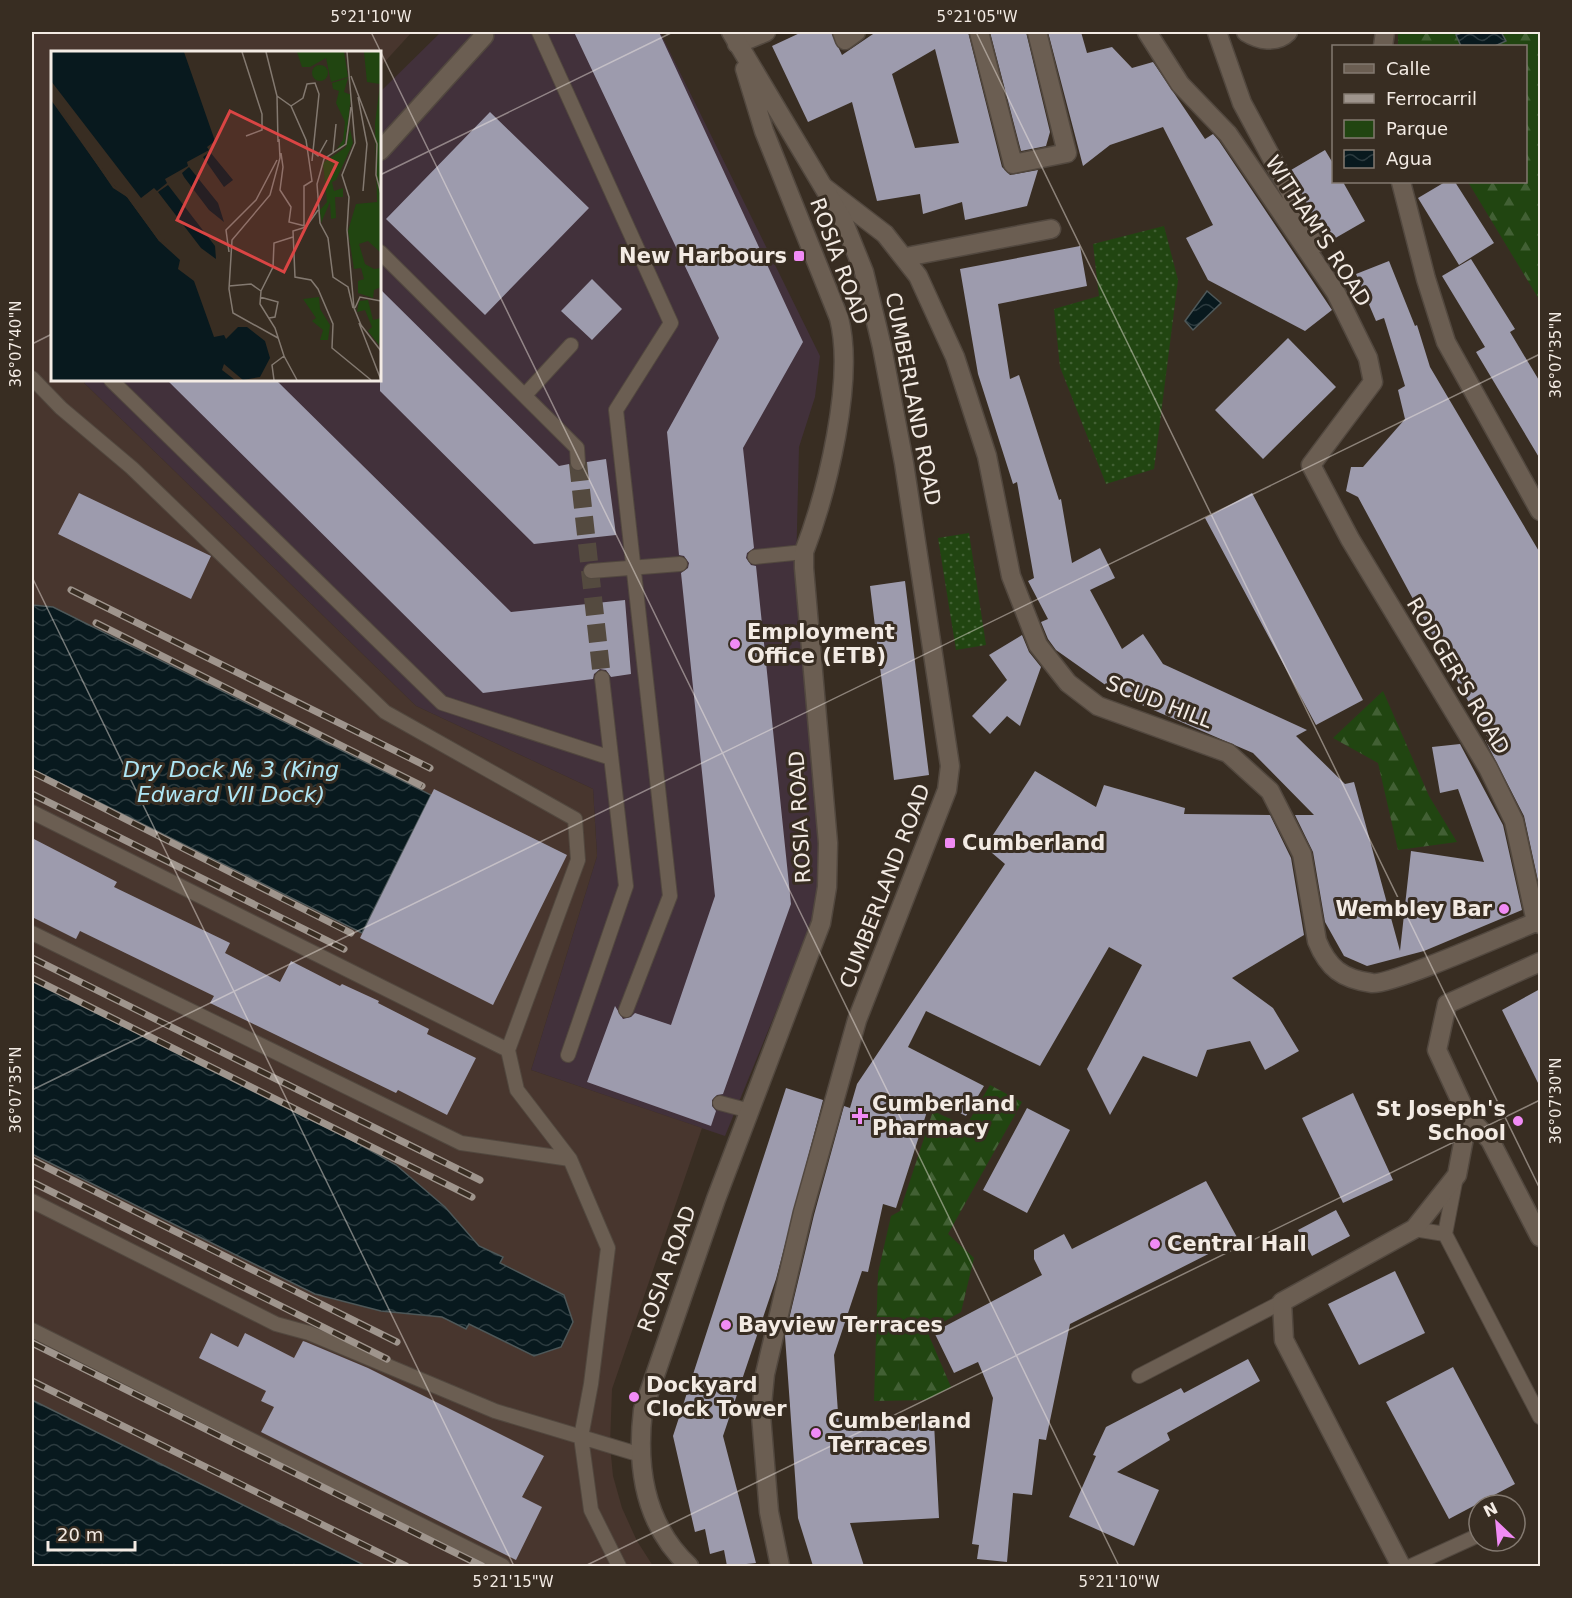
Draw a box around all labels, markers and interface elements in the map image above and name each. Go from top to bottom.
text: 5°21'10"W [330,8,412,26]
text: 5°21'05"W [936,8,1018,26]
legend [1332,45,1527,183]
inset map [51,51,381,381]
text: Calle [1386,58,1431,79]
text: Ferrocarril [1386,88,1477,109]
text: Parque [1386,118,1448,139]
text: Agua [1386,148,1432,169]
street label: WITHAM'S ROAD [1260,151,1376,311]
street label: ROSIA ROAD [805,194,873,328]
place label: New Harbours [619,244,787,268]
marker: New Harbours [792,249,806,263]
street label: CUMBERLAND ROAD [881,290,945,508]
text: 36°07'40"N [7,300,25,388]
text: 36°07'35"N [1547,311,1565,399]
street label: RODGER'S ROAD [1402,593,1514,759]
place label: Employment Office (ETB) [747,620,895,668]
marker: Employment Office (ETB) [728,637,742,651]
street label: SCUD HILL [1103,671,1216,733]
street label: ROSIA ROAD [785,750,815,884]
water label: Dry Dock № 3 (King Edward VII Dock) [123,757,339,807]
street label: CUMBERLAND ROAD [835,780,935,992]
place label: Cumberland [962,831,1105,855]
marker: Cumberland [943,836,957,850]
place label: Wembley Bar [1335,897,1493,921]
marker: Wembley Bar [1497,902,1511,916]
text: 36°07'35"N [7,1046,25,1134]
text: 36°07'30"N [1547,1057,1565,1145]
place label: Cumberland Pharmacy [872,1092,1015,1140]
place label: St Joseph's School [1376,1097,1506,1145]
marker: Cumberland Pharmacy [853,1109,867,1123]
marker: St Joseph's School [1511,1114,1525,1128]
street label: ROSIA ROAD [633,1202,701,1336]
place label: Central Hall [1167,1232,1307,1256]
marker: Central Hall [1148,1237,1162,1251]
place label: Bayview Terraces [738,1313,943,1337]
marker: Bayview Terraces [719,1318,733,1332]
place label: Dockyard Clock Tower [646,1373,787,1421]
marker: Dockyard Clock Tower [627,1390,641,1404]
place label: Cumberland Terraces [828,1409,971,1457]
marker: Cumberland Terraces [809,1426,823,1440]
north arrow [1467,1493,1527,1553]
text: N [1480,1498,1501,1521]
scale bar [48,1514,135,1552]
text: 20 m [57,1524,103,1545]
text: 5°21'15"W [472,1573,554,1591]
text: 5°21'10"W [1078,1573,1160,1591]

